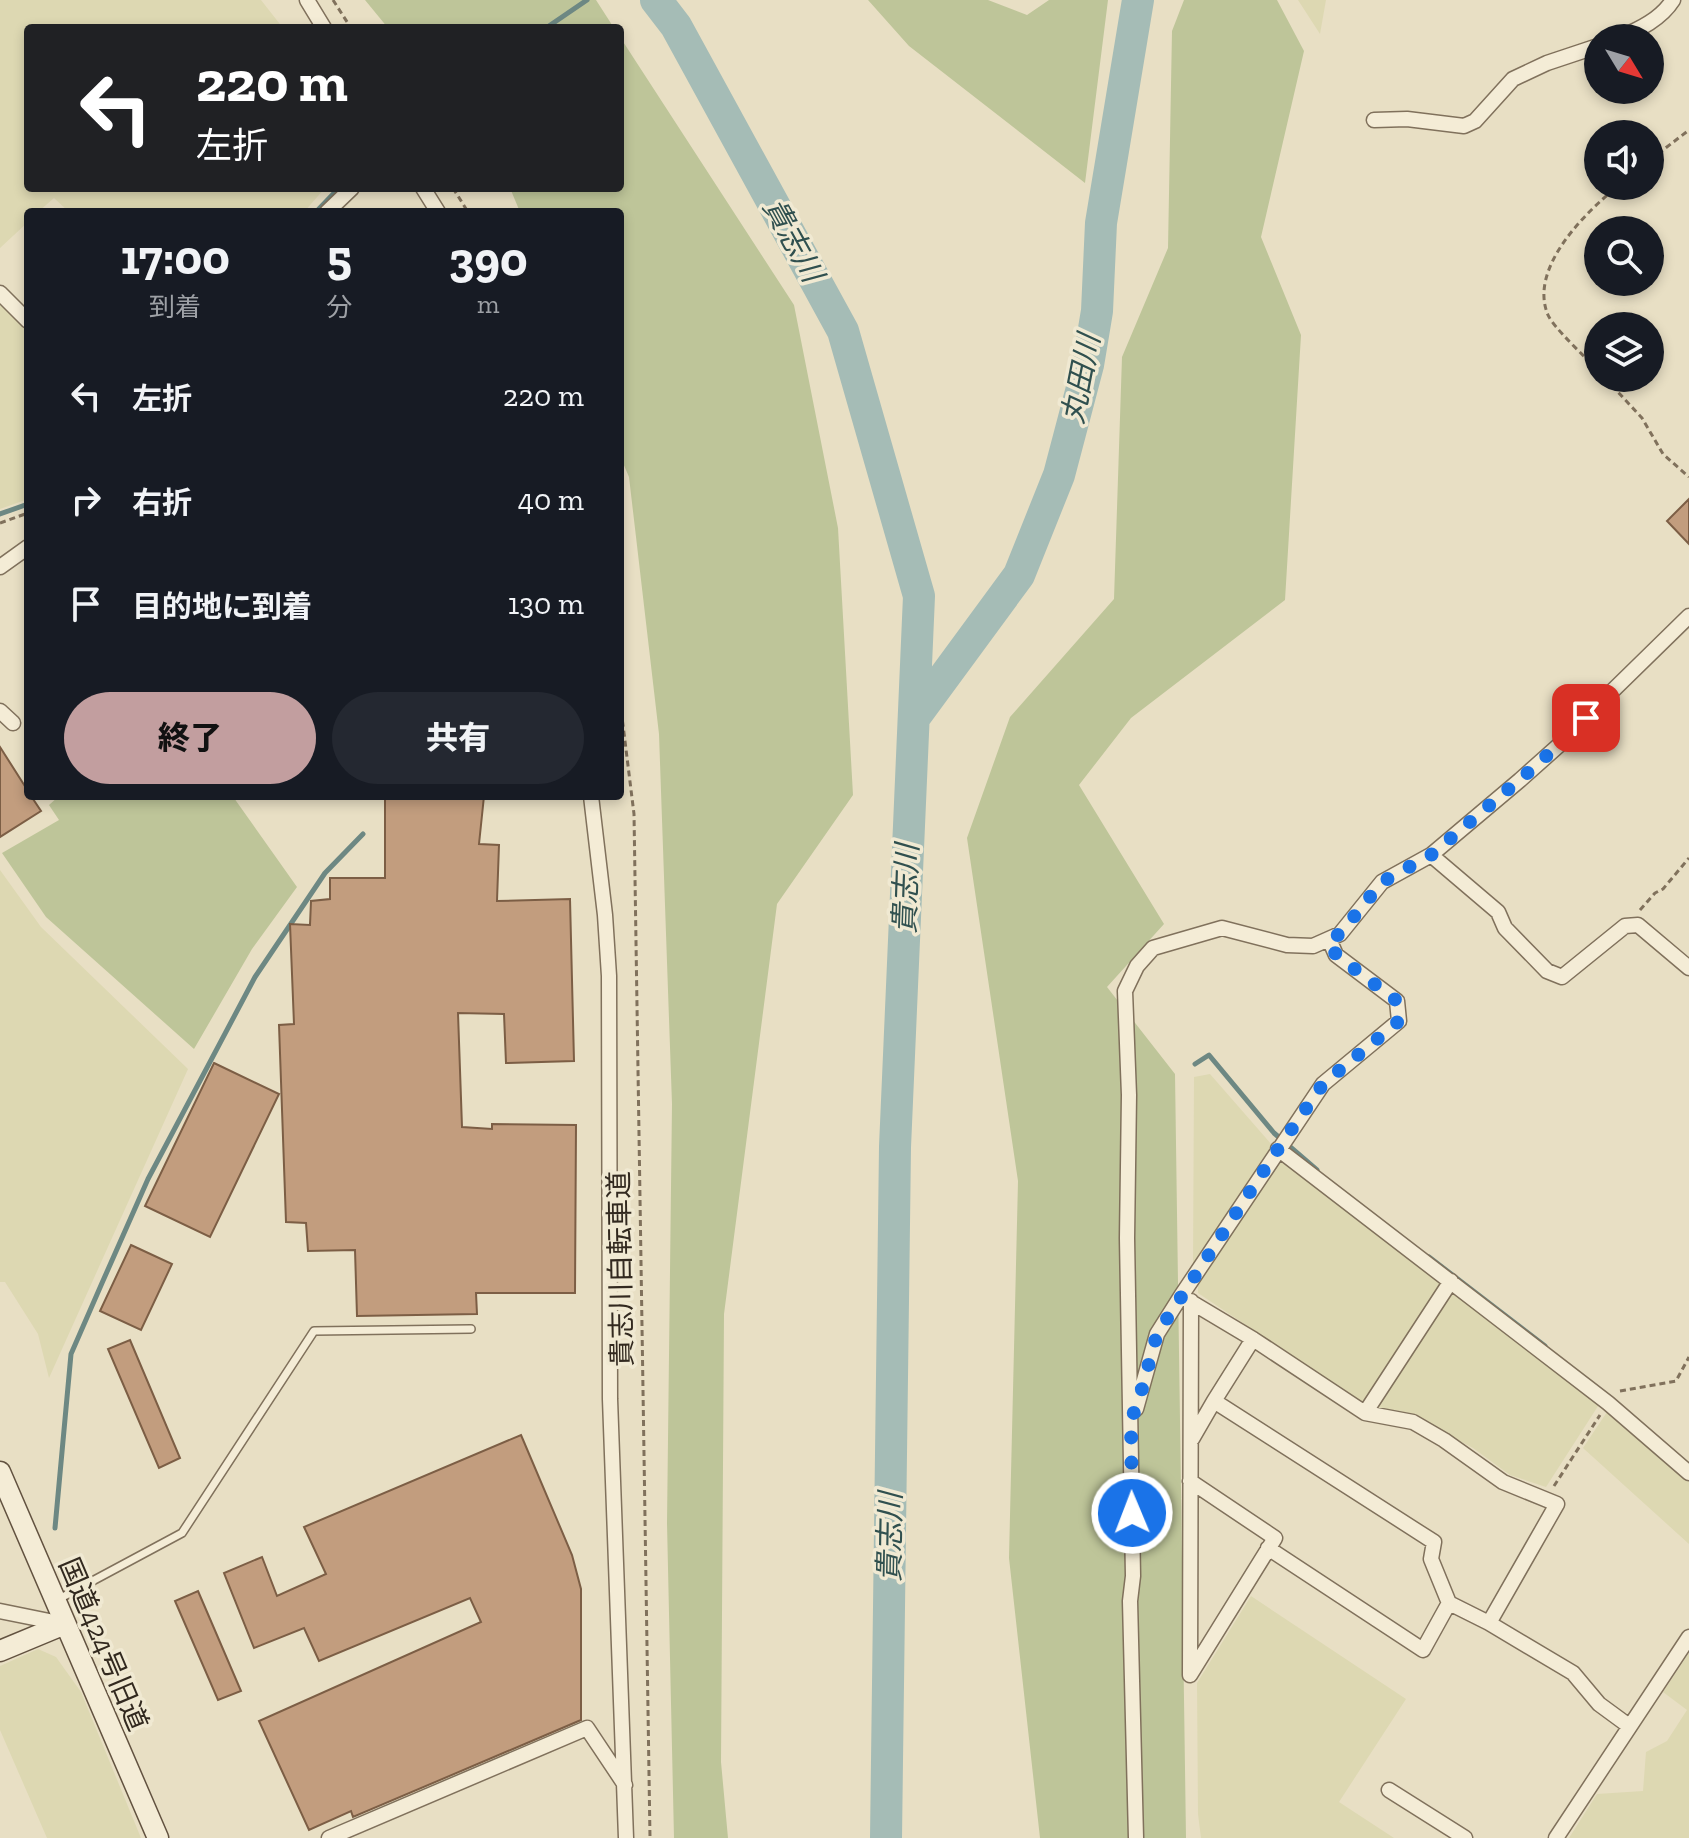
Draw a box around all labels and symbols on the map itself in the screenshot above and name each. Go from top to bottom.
north arrow [1584,24,1664,104]
water label: 貴志川 [755,192,832,291]
water label: 丸田川 [1055,328,1108,427]
pin [1552,684,1620,752]
water label: 貴志川 [886,840,926,935]
street label: 貴志川自転車道 [602,1171,639,1367]
position arrow [1090,1471,1174,1555]
water label: 貴志川 [871,1489,909,1582]
street label: 国道424号旧道 [52,1553,155,1736]

